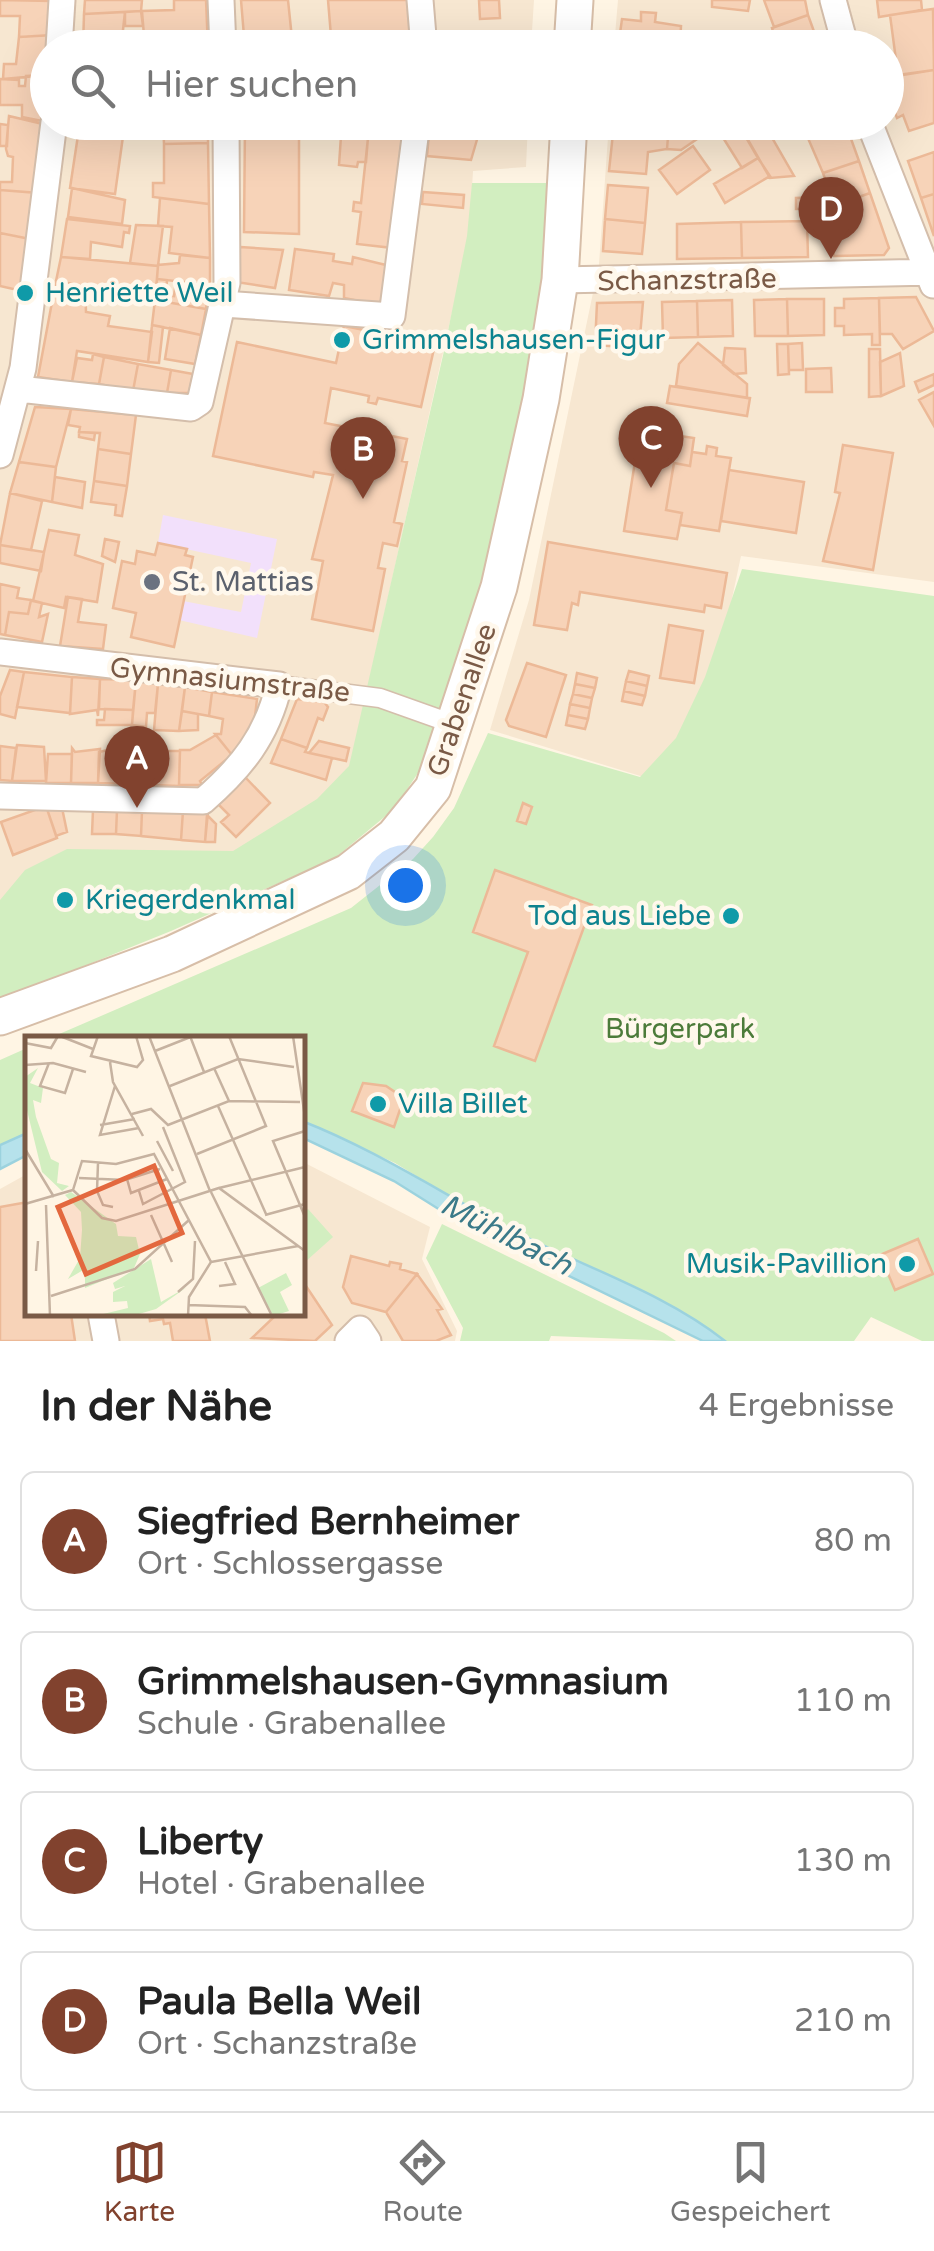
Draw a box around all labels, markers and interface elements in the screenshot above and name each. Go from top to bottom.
search box [30,30,904,140]
icon: search [65,58,120,113]
text: Hier suchen [145,62,358,108]
pin: D [798,176,864,259]
street label: Schanzstraße [597,261,777,299]
place label: Henriette Weil [45,276,233,310]
marker: Henriette Weil [14,282,36,304]
place label: Grimmelshausen-Figur [362,323,665,357]
marker: Grimmelshausen-Figur [331,329,353,351]
pin: C [618,406,684,488]
pin: B [330,416,396,499]
place label: St. Mattias [172,565,314,599]
marker: St. Mattias [141,571,163,593]
street label: Grabenallee [420,619,504,781]
street label: Gymnasiumstraße [108,650,352,710]
pin: A [104,726,170,808]
your location [380,860,431,911]
place label: Kriegerdenkmal [85,883,295,917]
marker: Kriegerdenkmal [54,889,76,911]
place label: Tod aus Liebe [528,899,711,933]
marker: Tod aus Liebe [720,905,742,927]
park label: Bürgerpark [605,1012,755,1046]
inset map [25,1036,305,1316]
place label: Villa Billet [398,1087,528,1121]
marker: Villa Billet [367,1093,389,1115]
water label: Mühlbach [434,1186,579,1284]
place label: Musik-Pavillion [686,1247,887,1281]
marker: Musik-Pavillion [896,1253,918,1275]
text: In der Nähe [40,1381,272,1432]
text: 4 Ergebnisse [699,1387,894,1425]
text: Siegfried Bernheimer [137,1499,519,1545]
text: A [63,1522,86,1560]
text: 80 m [814,1522,892,1560]
text: Ort · Schlossergasse [137,1545,443,1583]
text: Grimmelshausen-Gymnasium [137,1659,669,1705]
text: B [63,1682,86,1720]
text: 110 m [794,1682,892,1720]
text: Schule · Grabenallee [137,1705,446,1743]
text: Liberty [137,1819,263,1865]
text: C [63,1842,86,1880]
text: 130 m [794,1842,892,1880]
text: Hotel · Grabenallee [137,1865,425,1903]
text: Paula Bella Weil [137,1979,422,2025]
text: D [62,2002,87,2040]
text: 210 m [794,2002,892,2040]
text: Ort · Schanzstraße [137,2025,417,2063]
tab: Karte [104,2135,175,2229]
tab: Route [382,2135,463,2229]
tab: Gespeichert [670,2135,830,2229]

